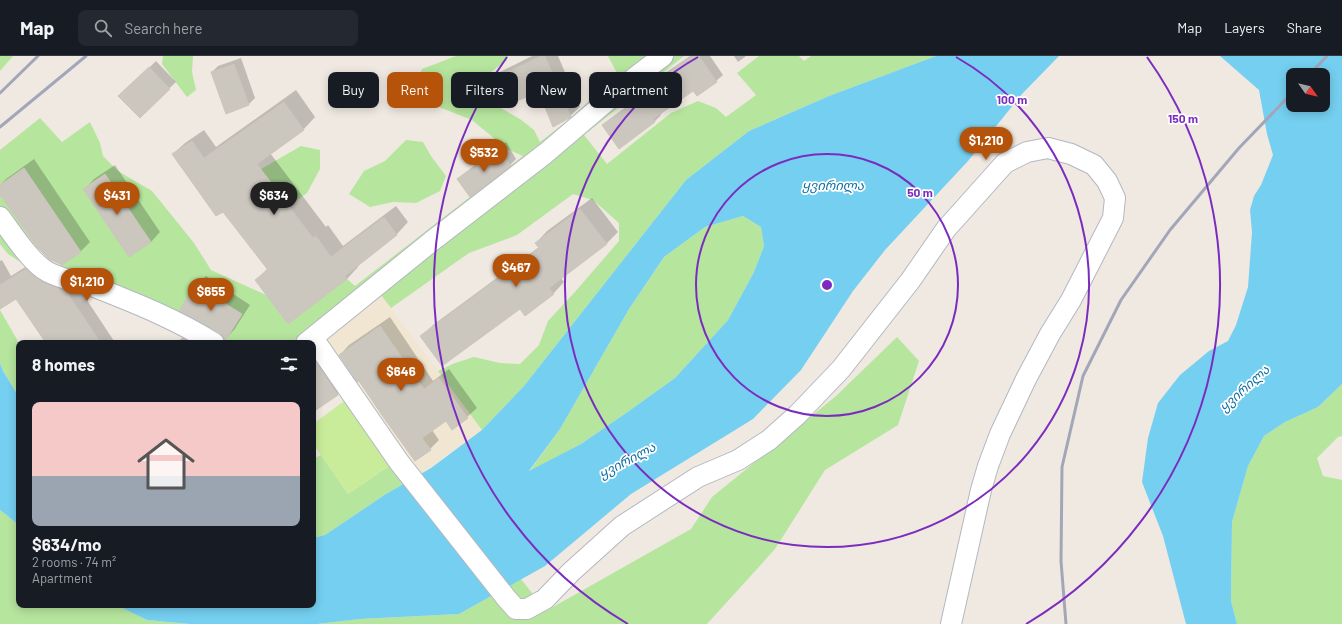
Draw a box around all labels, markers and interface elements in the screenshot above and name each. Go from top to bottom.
search box [78,10,358,46]
text: Map [20,16,54,39]
icon: search [92,17,114,39]
text: Search here [124,19,202,37]
text: Map [1177,19,1202,36]
text: Layers [1224,19,1265,36]
text: Share [1287,19,1322,36]
north arrow [1286,68,1330,112]
map controls [1286,68,1330,112]
chip: Buy [328,72,379,108]
chip: Rent [387,72,443,108]
chip: Filters [451,72,518,108]
chip: New [526,72,581,108]
chip: Apartment [589,72,682,108]
text: 100 m [997,92,1027,106]
text: 150 m [1168,111,1198,125]
pin: $1,210 [953,127,1019,161]
text: $1,210 [969,132,1003,148]
pin: $532 [460,139,508,173]
text: $532 [470,144,498,160]
water label: ყვირილა [802,177,865,194]
pin: $431 [93,182,141,216]
pin: $634 [250,182,298,216]
text: 50 m [907,185,933,199]
text: $431 [104,187,130,203]
text: $634 [259,187,289,203]
pin: $467 [492,254,540,288]
text: $467 [502,259,530,275]
pin: $1,210 [54,268,120,302]
text: $1,210 [70,273,104,289]
pin: $655 [187,278,235,312]
centre of rings [820,278,834,292]
text: $655 [197,283,225,299]
icon: filters [278,353,300,375]
text: 8 homes [32,354,95,374]
pin: $646 [377,358,425,392]
water label: ყვირილა [1216,361,1274,415]
text: $646 [386,363,416,379]
icon: home [130,428,202,500]
water label: ყვირილა [596,438,659,482]
text: $634/mo [32,534,101,554]
text: 2 rooms · 74 m² [32,554,116,570]
text: Apartment [32,570,93,586]

